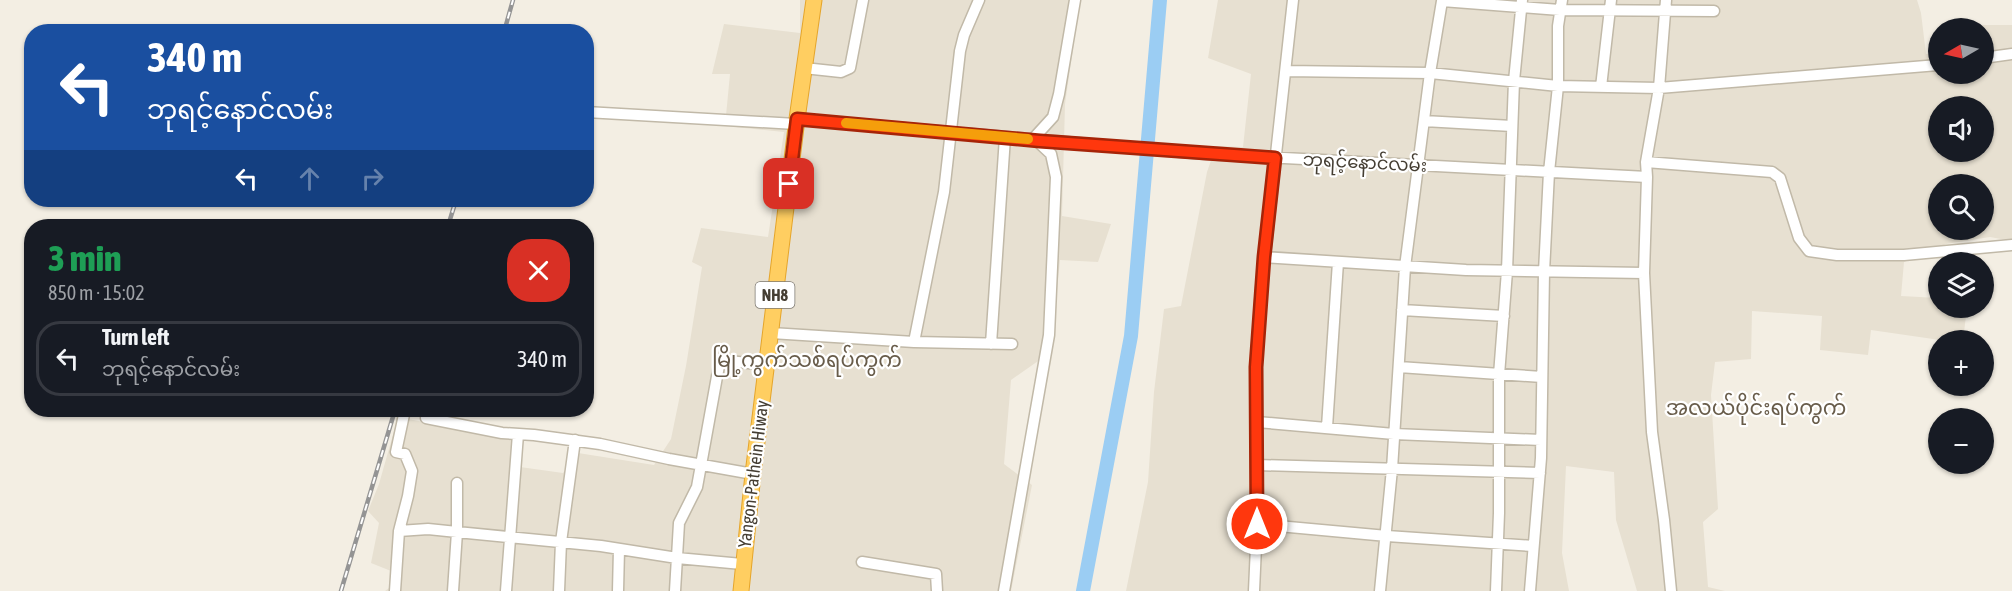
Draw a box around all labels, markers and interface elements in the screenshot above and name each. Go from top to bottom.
north arrow [1928,18,1994,84]
map controls [1928,18,1994,474]
text: 340 m [147,33,242,81]
icon: left [48,48,126,126]
text: ဘုရင့်နောင်လမ်း [147,94,333,125]
button: sound [1928,96,1994,162]
street label: ဘုရင့်နောင်လမ်း [1302,146,1428,181]
pin [763,158,814,209]
icon: left [230,162,263,195]
icon: ahead [293,162,326,195]
icon: right [356,162,389,195]
icon: arrive [772,167,805,200]
button: search [1928,174,1994,240]
text: 3 min [48,237,122,279]
button: close [507,239,570,302]
button: layers [1928,252,1994,318]
text: 850 m · 15:02 [48,281,145,304]
road number: NH8 [756,282,794,308]
text: Turn left [102,324,169,350]
button: + [1928,330,1994,396]
icon: left [51,342,84,375]
district label: မြို့ကွက်သစ်ရပ်ကွက် [712,344,902,377]
text: 340 m [517,346,567,372]
text: ဘုရင့်နောင်လမ်း [102,357,240,380]
district label: အလယ်ပိုင်းရပ်ကွက် [1666,392,1846,425]
street label: Yangon-Pathein Hiway [734,399,772,549]
button: − [1928,408,1994,474]
position arrow [1225,492,1289,556]

